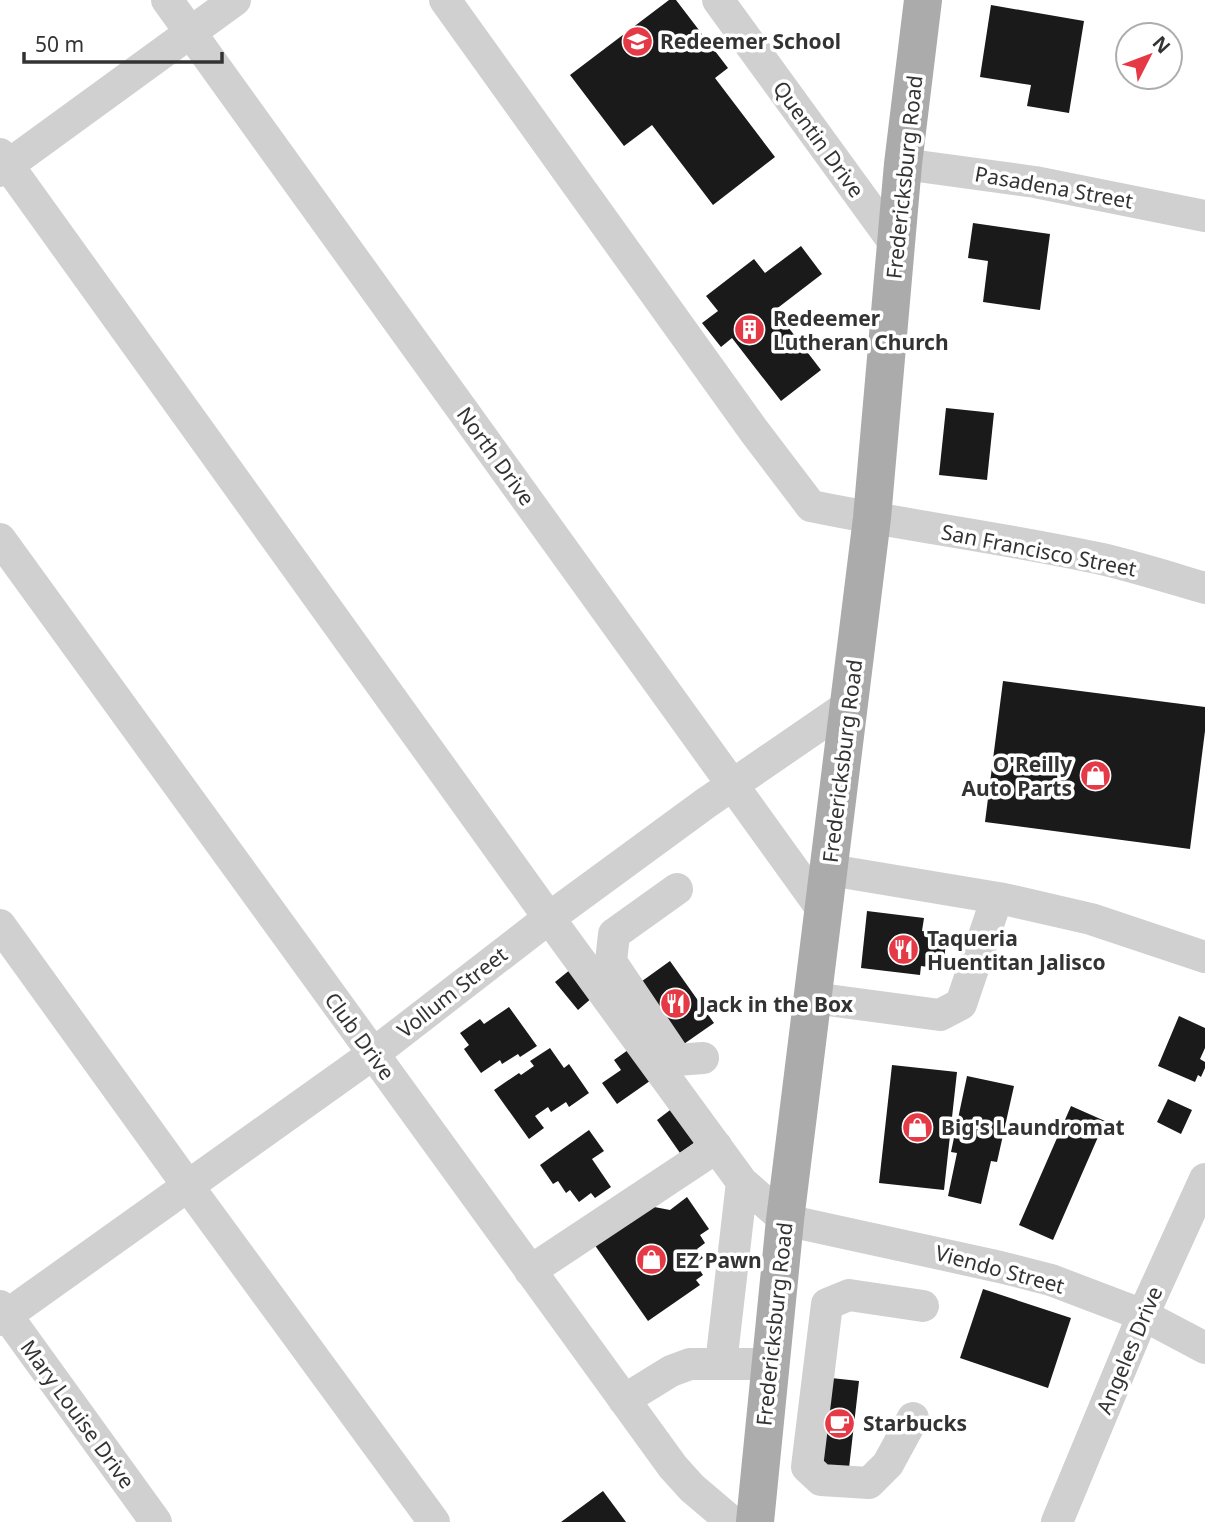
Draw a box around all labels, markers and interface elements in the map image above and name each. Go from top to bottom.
scale bar [24,21,222,65]
north arrow [1114,21,1184,91]
school or university icon: Redeemer School [620,24,654,58]
place label: Redeemer School [660,27,841,55]
text: 50 m [35,30,84,58]
text: N [1147,30,1176,59]
street label: Fredericksburg Road [879,74,929,280]
street label: Quentin Drive [767,75,871,203]
street label: Pasadena Street [973,159,1136,215]
place label: Redeemer Lutheran Church [773,304,949,356]
building icon: Redeemer Lutheran Church [733,313,767,347]
street label: North Drive [451,401,541,511]
street label: San Francisco Street [939,517,1139,583]
street label: Fredericksburg Road [816,658,868,864]
place label: O'Reilly Auto Parts [961,750,1072,802]
shop icon: O'Reilly Auto Parts [1078,759,1112,793]
place label: Taqueria Huentitan Jalisco [927,924,1106,976]
restaurant icon: Taqueria Huentitan Jalisco [887,933,921,967]
street label: Vollum Street [391,940,513,1044]
street label: Club Drive [319,987,401,1085]
restaurant icon: Jack in the Box [659,987,693,1021]
place label: Jack in the Box [697,990,854,1018]
shop icon: Big's Laundromat [901,1110,935,1144]
place label: Big's Laundromat [941,1113,1125,1141]
street label: Fredericksburg Road [749,1221,799,1427]
street label: Viendo Street [932,1238,1068,1300]
shop icon: EZ Pawn [635,1243,669,1277]
place label: EZ Pawn [675,1246,762,1274]
street label: Angeles Drive [1090,1282,1168,1418]
street label: Mary Louise Drive [15,1334,141,1494]
cafe icon: Starbucks [823,1406,857,1440]
place label: Starbucks [863,1409,967,1437]

